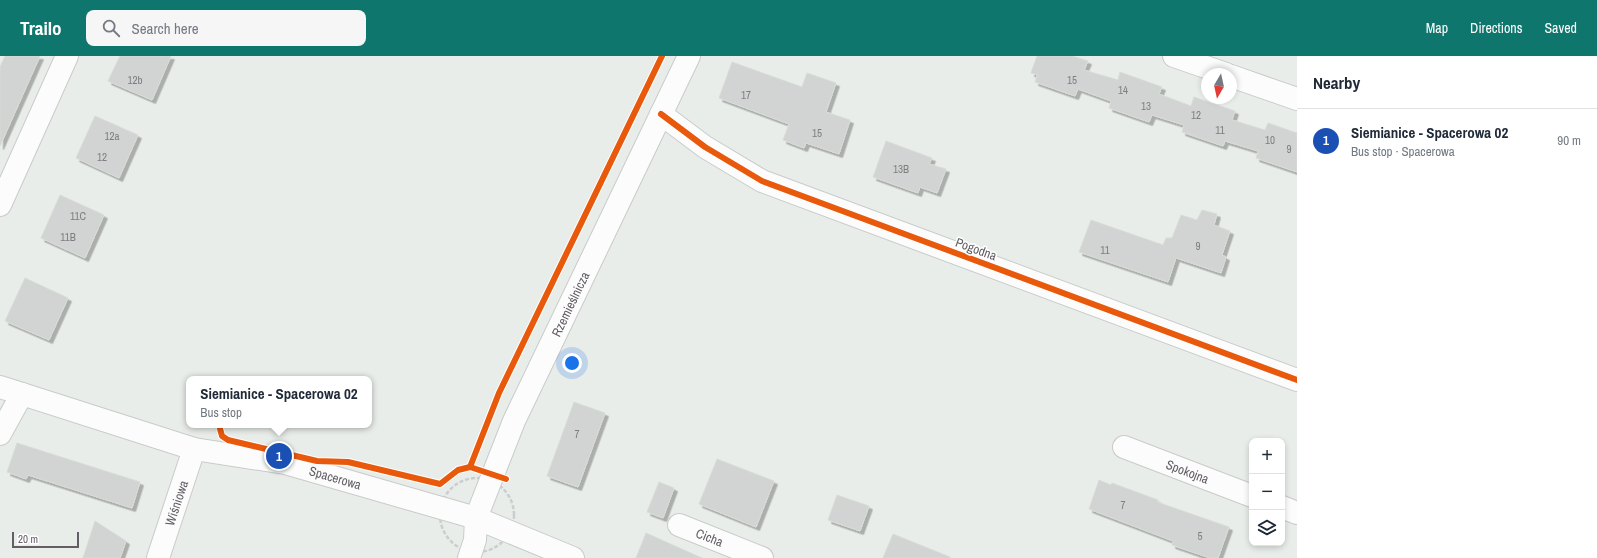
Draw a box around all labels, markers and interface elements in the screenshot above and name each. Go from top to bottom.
search box [86,10,366,46]
text: Trailo [20,15,62,41]
icon: search [100,17,122,39]
text: Search here [132,18,199,39]
text: Map [1426,19,1448,37]
text: Directions [1470,19,1522,37]
text: Saved [1544,19,1577,37]
north arrow [1201,68,1237,104]
text: Nearby [1313,71,1360,94]
house number: 12b [127,73,143,87]
house number: 15 [1067,73,1077,87]
house number: 14 [1118,83,1128,97]
house number: 17 [741,88,751,102]
house number: 13 [1141,99,1151,113]
house number: 12 [1191,108,1201,122]
text: Siemianice - Spacerowa 02 [1351,122,1508,143]
house number: 11 [1215,123,1225,137]
house number: 15 [812,126,822,140]
house number: 12a [104,129,120,143]
text: 1 [1323,132,1329,149]
text: 90 m [1557,132,1581,149]
house number: 10 [1265,133,1275,147]
house number: 9 [1286,142,1292,156]
text: Bus stop · Spacerowa [1351,143,1455,160]
house number: 12 [97,150,107,164]
house number: 13B [893,162,909,176]
house number: 11C [70,209,86,223]
house number: 11B [60,230,76,244]
street label: Pogodna [953,234,999,264]
house number: 9 [1195,239,1201,253]
house number: 11 [1100,243,1110,257]
street label: Rzemieślnicza [547,269,593,339]
your location [562,353,582,373]
popup [186,376,372,428]
text: Siemianice - Spacerowa 02 [200,383,358,404]
text: Bus stop [200,404,242,421]
house number: 7 [574,427,580,441]
map controls [1249,438,1285,546]
button: + [1249,438,1285,474]
pin: 1 [266,441,292,471]
street label: Spokojna [1164,455,1211,487]
street label: Spacerowa [307,462,363,493]
button: − [1249,474,1285,510]
street label: Wiśniowa [161,478,192,528]
house number: 7 [1120,498,1126,512]
button: layers [1249,510,1285,546]
street label: Cicha [694,524,726,550]
house number: 5 [1197,529,1203,543]
scale bar [12,530,79,549]
text: 20 m [18,532,38,546]

